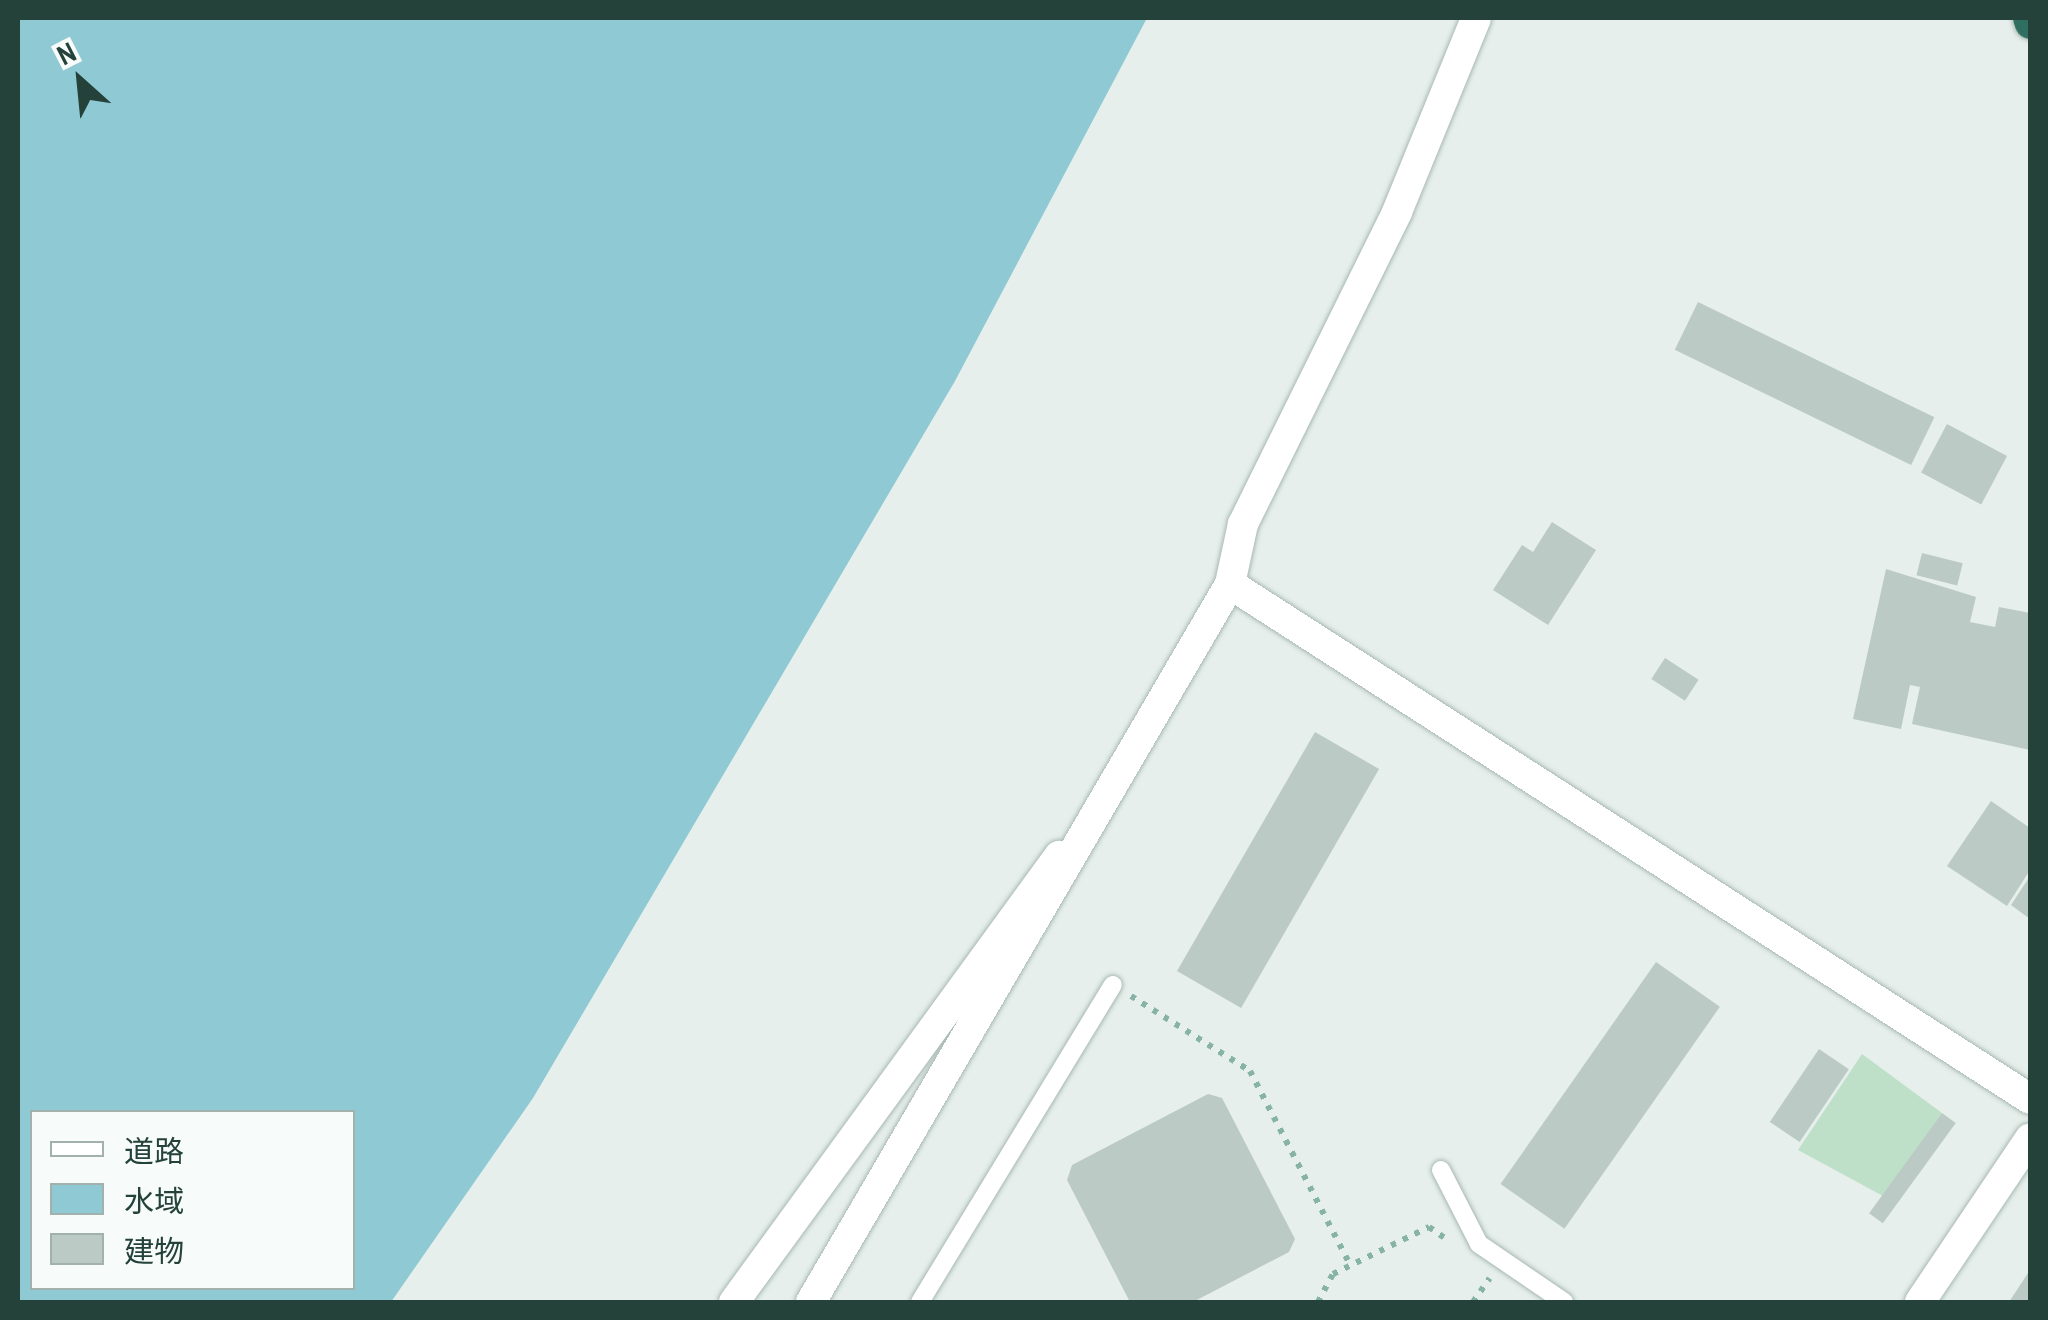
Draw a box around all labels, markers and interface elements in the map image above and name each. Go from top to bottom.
north arrow [30,30,130,130]
text: N [50,33,82,74]
legend [30,1110,355,1290]
text: 道路 [124,1131,184,1171]
text: 水域 [124,1181,184,1221]
text: 建物 [124,1231,184,1271]

